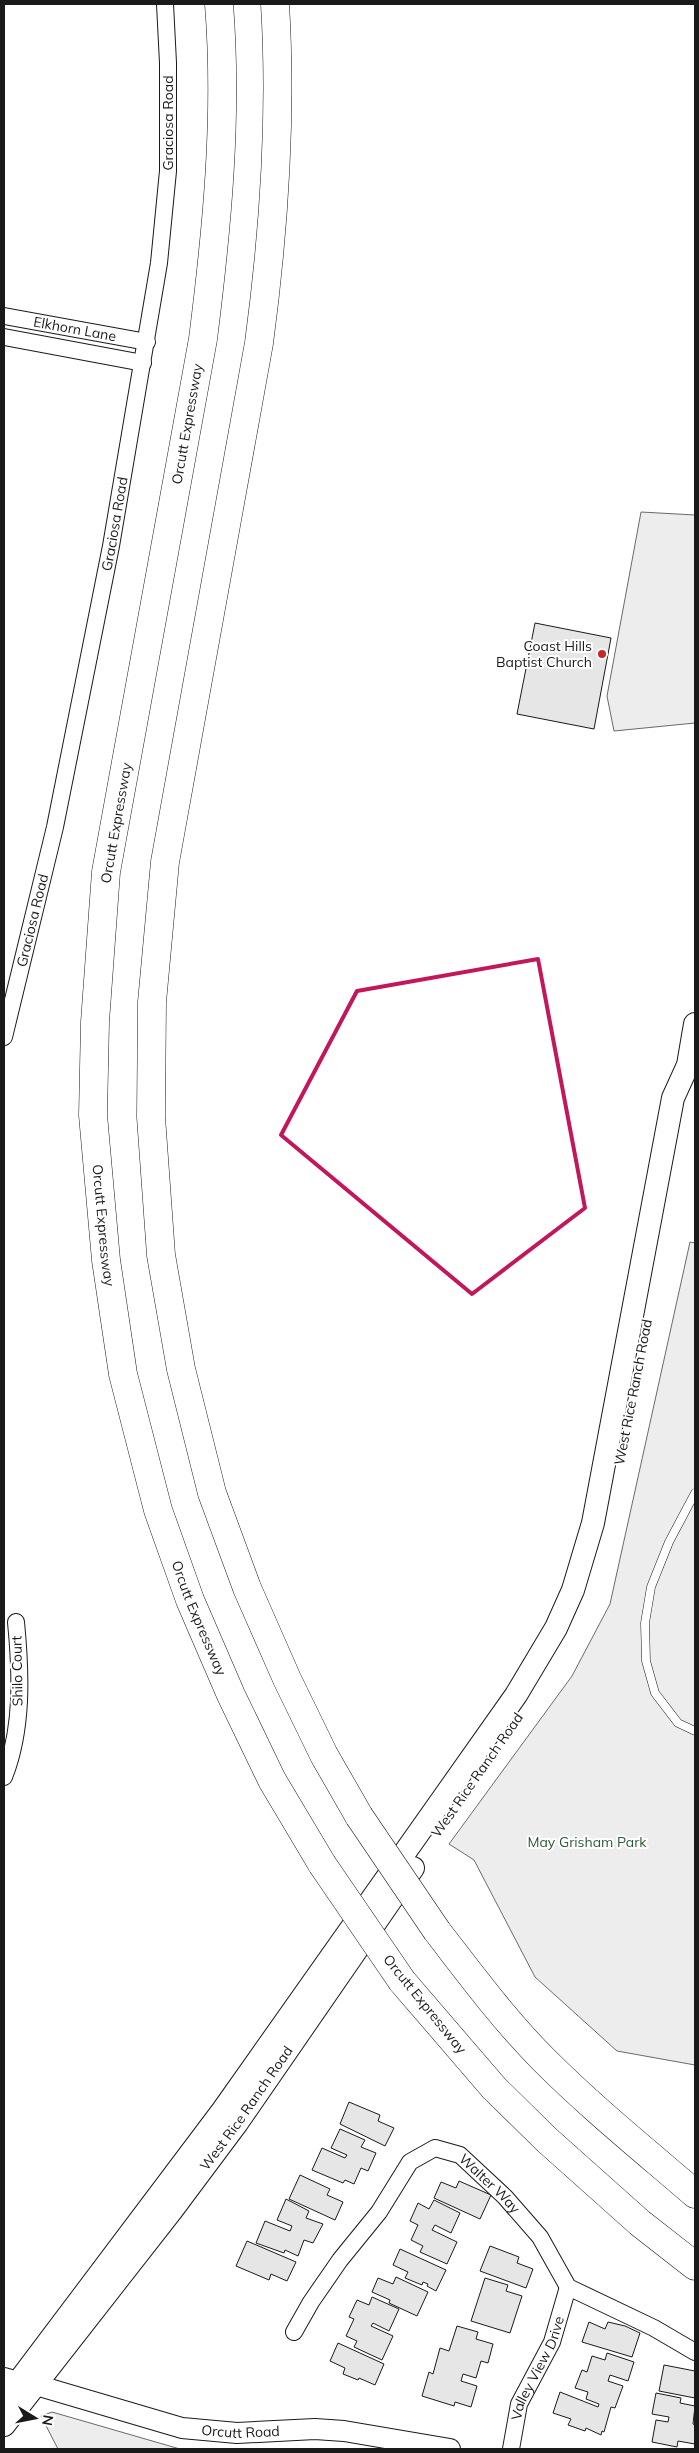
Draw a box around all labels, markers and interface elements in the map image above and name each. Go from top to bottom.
street label: Graciosa Road [159,75,177,171]
street label: Elkhorn Lane [32,313,118,345]
street label: Orcutt Expressway [168,362,207,486]
street label: Graciosa Road [97,475,132,573]
place label: Coast Hills Baptist Church [496,637,592,671]
marker: Coast Hills Baptist Church [596,648,608,660]
street label: Orcutt Expressway [97,761,136,885]
street label: Graciosa Road [12,872,52,969]
street label: Orcutt Expressway [88,1164,119,1288]
street label: West Rice Ranch Road [610,1318,656,1466]
street label: Orcutt Expressway [168,1558,231,1679]
street label: Shilo Court [7,1635,27,1707]
street label: West Rice Ranch Road [427,1709,527,1841]
park label: May Grisham Park [527,1833,647,1851]
street label: Orcutt Expressway [380,1951,471,2058]
street label: West Rice Ranch Road [196,2042,297,2174]
street label: Walter Way [455,2150,525,2217]
street label: Valley View Drive [507,2314,568,2422]
north arrow [10,2393,60,2443]
text: N [38,2413,58,2427]
street label: Orcutt Road [201,2421,280,2442]

